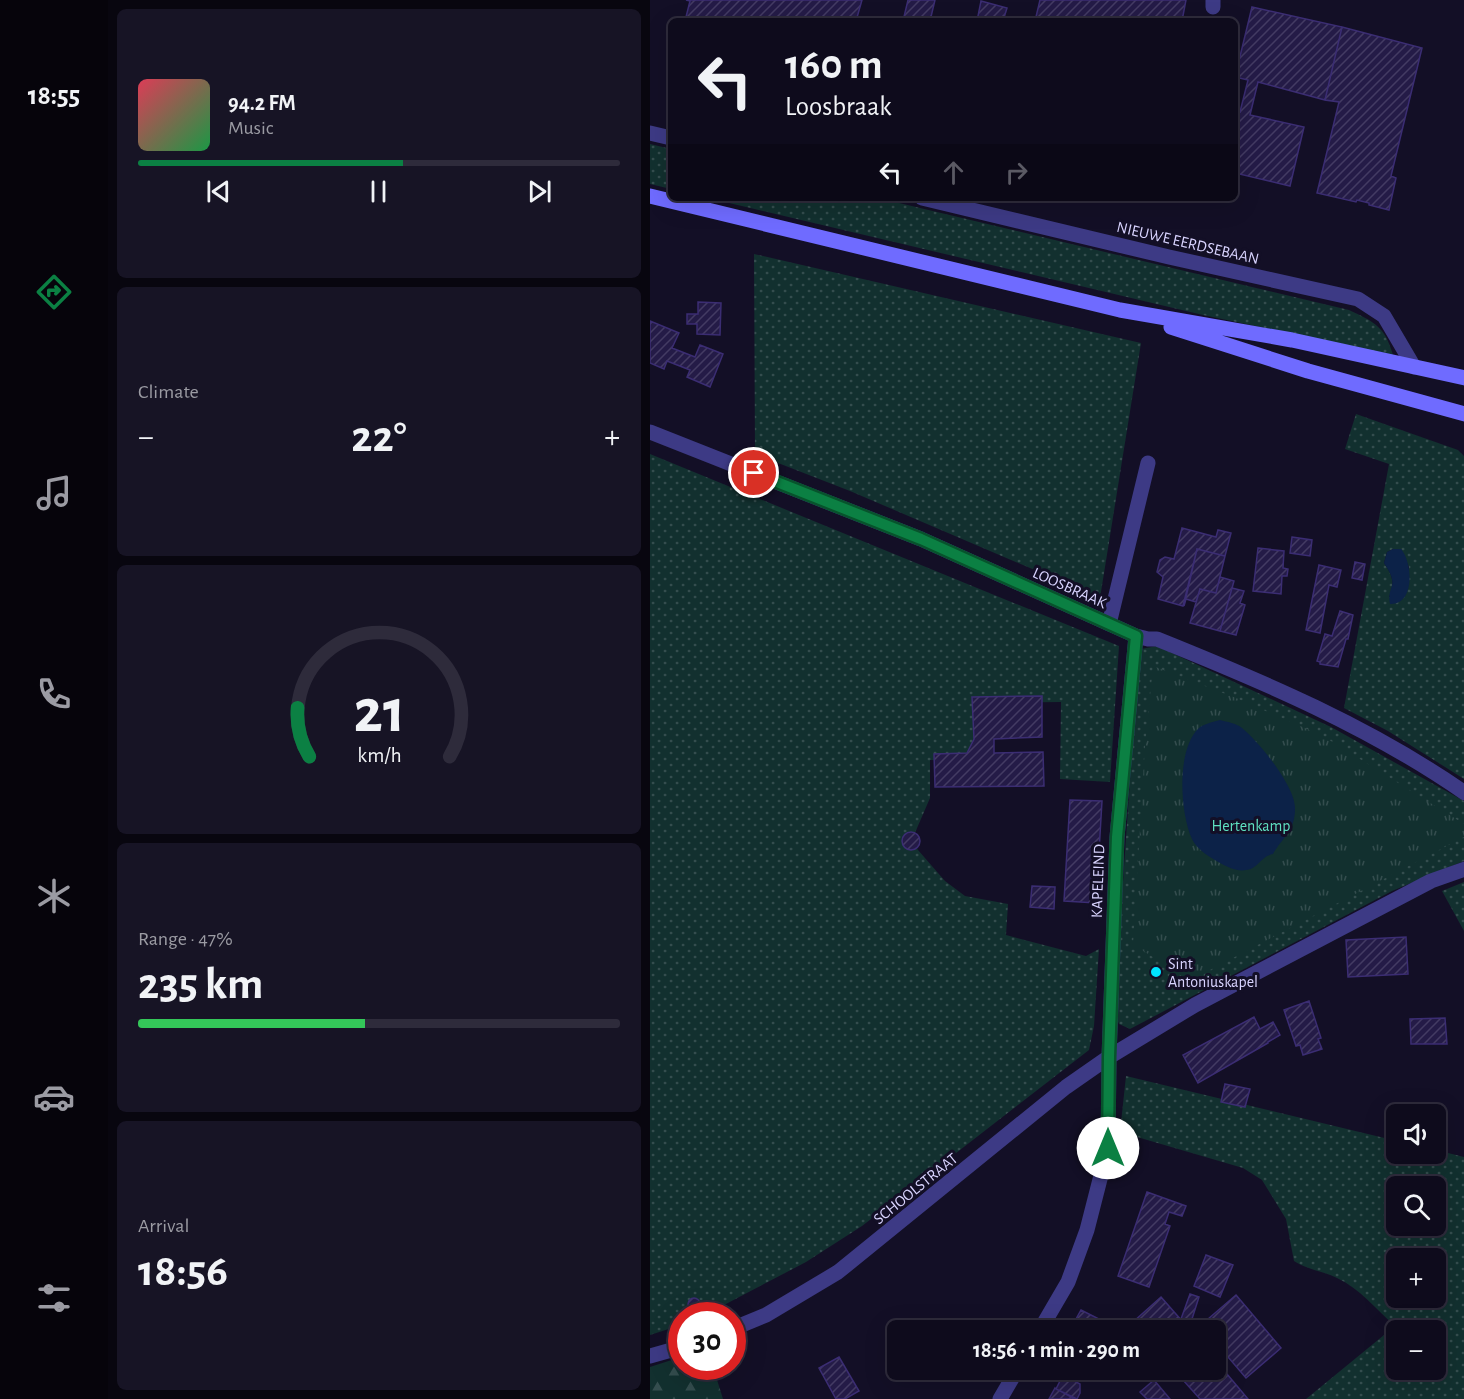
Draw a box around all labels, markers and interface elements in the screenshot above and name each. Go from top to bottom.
icon: left [686,42,764,120]
text: 160 m [785,44,883,86]
text: 18:55 [28,82,80,109]
text: 94.2 FM [228,92,296,114]
text: Loosbraak [785,93,892,120]
text: Music [228,118,274,138]
icon: left [874,156,907,189]
icon: ahead [937,156,970,189]
icon: right [1000,156,1033,189]
icon: previous [202,175,235,208]
icon: pause [362,175,395,208]
icon: next [523,175,556,208]
street label: NIEUWE EERDSEBAAN [1115,219,1260,267]
icon: directions [33,271,75,313]
text: Climate [138,382,199,402]
text: 22° [351,415,407,460]
text: − [138,421,154,454]
text: + [604,421,620,454]
pin [728,447,779,498]
icon: arrive [737,456,770,489]
icon: music [33,472,75,514]
street label: LOOSBRAAK [1030,565,1109,611]
icon: phone [33,673,75,715]
text: 21 [353,681,405,743]
text: km/h [357,745,401,766]
park label: Hertenkamp [1212,818,1290,834]
street label: KAPELEIND [1089,844,1107,918]
icon: climate [33,875,75,917]
text: Range · 47% [138,929,233,949]
place label: Sint Antoniuskapel [1168,956,1258,990]
text: 235 km [138,962,263,1007]
marker: Sint Antoniuskapel [1149,965,1163,979]
icon: car [33,1076,75,1118]
map controls [1386,1104,1446,1380]
button: sound [1386,1104,1446,1164]
position arrow [1076,1116,1140,1180]
street label: SCHOOLSTRAAT [871,1150,961,1227]
button: search [1386,1176,1446,1236]
text: Arrival [138,1216,189,1236]
button: + [1386,1248,1446,1308]
text: 18:56 [138,1249,228,1294]
icon: filters [33,1277,75,1319]
speed limit sign: 30 [668,1302,746,1380]
button: − [1386,1320,1446,1380]
text: 18:56 · 1 min · 290 m [973,1339,1140,1361]

